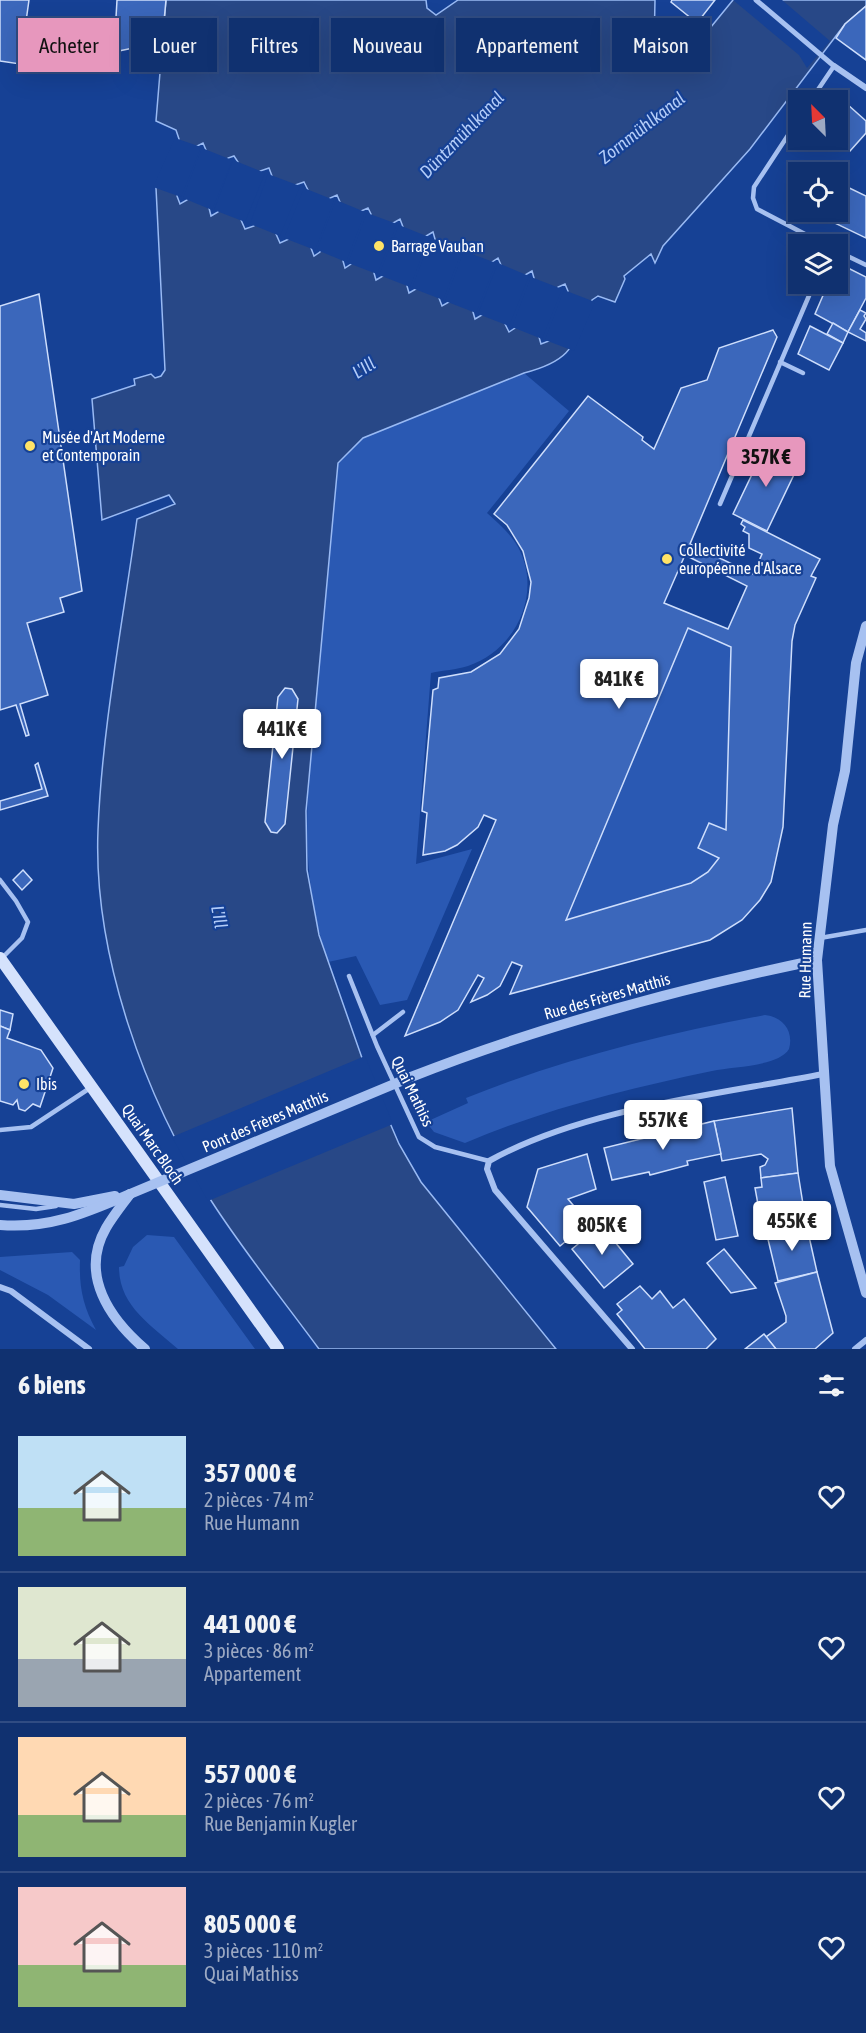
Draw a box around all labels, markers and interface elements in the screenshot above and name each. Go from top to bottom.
chip: Acheter [18,18,119,72]
chip: Louer [131,18,217,72]
chip: Filtres [229,18,319,72]
chip: Nouveau [331,18,444,72]
chip: Appartement [456,18,600,72]
chip: Maison [612,18,710,72]
water label: Düntzmühlkanal [415,87,508,182]
water label: Zornmühlkanal [594,87,689,168]
north arrow [788,90,848,150]
map controls [788,90,848,294]
button: locate [788,162,848,222]
button: layers [788,234,848,294]
place label: Barrage Vauban [391,237,484,256]
marker: Barrage Vauban [372,239,386,253]
water label: L'Ill [348,353,379,383]
place label: Musée d'Art Moderne et Contemporain [42,428,165,465]
pin: 357K € [717,437,815,488]
marker: Musée d'Art Moderne et Contemporain [23,439,37,453]
text: 357K € [741,445,791,468]
place label: Collectivité européenne d'Alsace [679,541,802,578]
marker: Collectivité européenne d'Alsace [660,552,674,566]
pin: 841K € [570,659,668,710]
text: 841K € [594,667,644,690]
pin: 441K € [233,709,331,760]
text: 441K € [257,717,307,740]
water label: L'Ill [207,904,232,930]
street label: Rue Humann [795,921,815,999]
street label: Rue des Frères Matthis [542,969,672,1023]
street label: Quai Mathiss [388,1053,438,1129]
place label: Ibis [36,1075,57,1093]
marker: Ibis [17,1077,31,1091]
street label: Pont des Frères Matthis [199,1086,331,1156]
street label: Quai Marc Bloch [119,1100,187,1188]
pin: 557K € [614,1100,712,1151]
text: 557K € [638,1108,688,1131]
pin: 455K € [743,1201,841,1252]
pin: 805K € [553,1205,651,1256]
text: 455K € [767,1209,817,1232]
text: 805K € [577,1213,627,1236]
icon: filters [815,1369,848,1402]
text: 6 biens [18,1370,86,1400]
text: 357 000 € [204,1458,296,1488]
icon: home [66,1460,138,1532]
icon: heart [815,1480,848,1513]
text: 2 pièces · 74 m² [204,1488,314,1511]
text: Rue Humann [204,1511,300,1534]
text: 441 000 € [204,1609,296,1639]
icon: home [66,1611,138,1683]
icon: heart [815,1631,848,1664]
text: 3 pièces · 86 m² [204,1639,314,1662]
text: Appartement [204,1662,301,1685]
text: 557 000 € [204,1759,296,1789]
icon: home [66,1761,138,1833]
icon: heart [815,1781,848,1814]
text: 2 pièces · 76 m² [204,1789,314,1812]
text: Rue Benjamin Kugler [204,1812,357,1835]
text: 805 000 € [204,1909,296,1939]
icon: home [66,1911,138,1983]
icon: heart [815,1931,848,1964]
text: 3 pièces · 110 m² [204,1939,323,1962]
text: Quai Mathiss [204,1962,299,1985]

